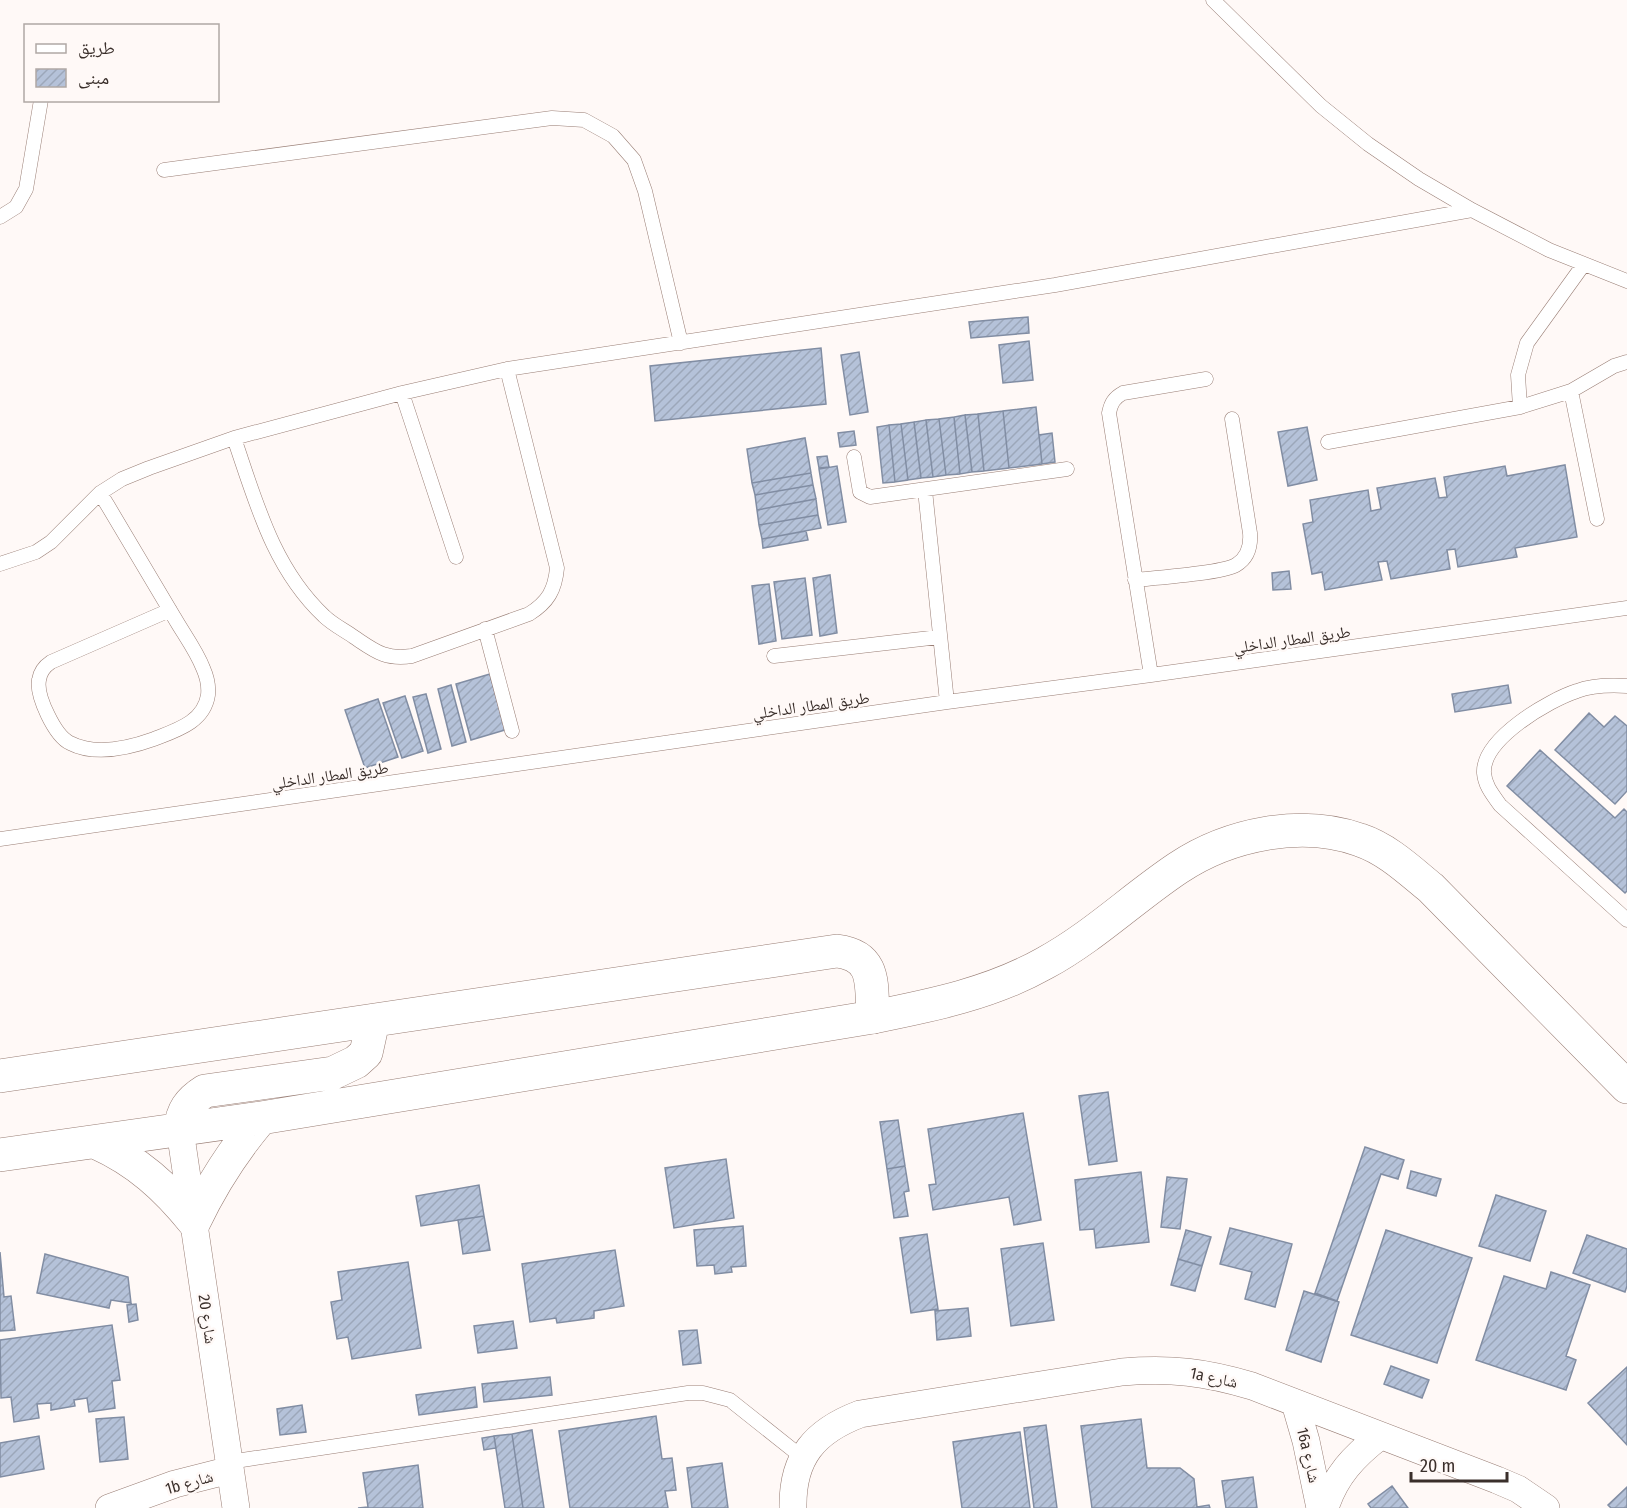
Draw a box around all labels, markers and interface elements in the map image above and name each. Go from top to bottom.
legend [24,24,219,102]
text: طريق [78,37,115,59]
text: مبنى [78,67,109,89]
street label: طريق المطار الداخلي [1232,622,1352,660]
street label: طريق المطار الداخلي [751,688,871,726]
street label: طريق المطار الداخلي [270,758,390,796]
street label: شارع 20 [194,1293,220,1345]
street label: 1a شارع [1188,1363,1239,1393]
street label: 16a شارع [1292,1426,1324,1485]
scale bar [1411,1445,1507,1483]
text: 20 m [1420,1455,1455,1477]
street label: 1b شارع [163,1467,216,1499]

